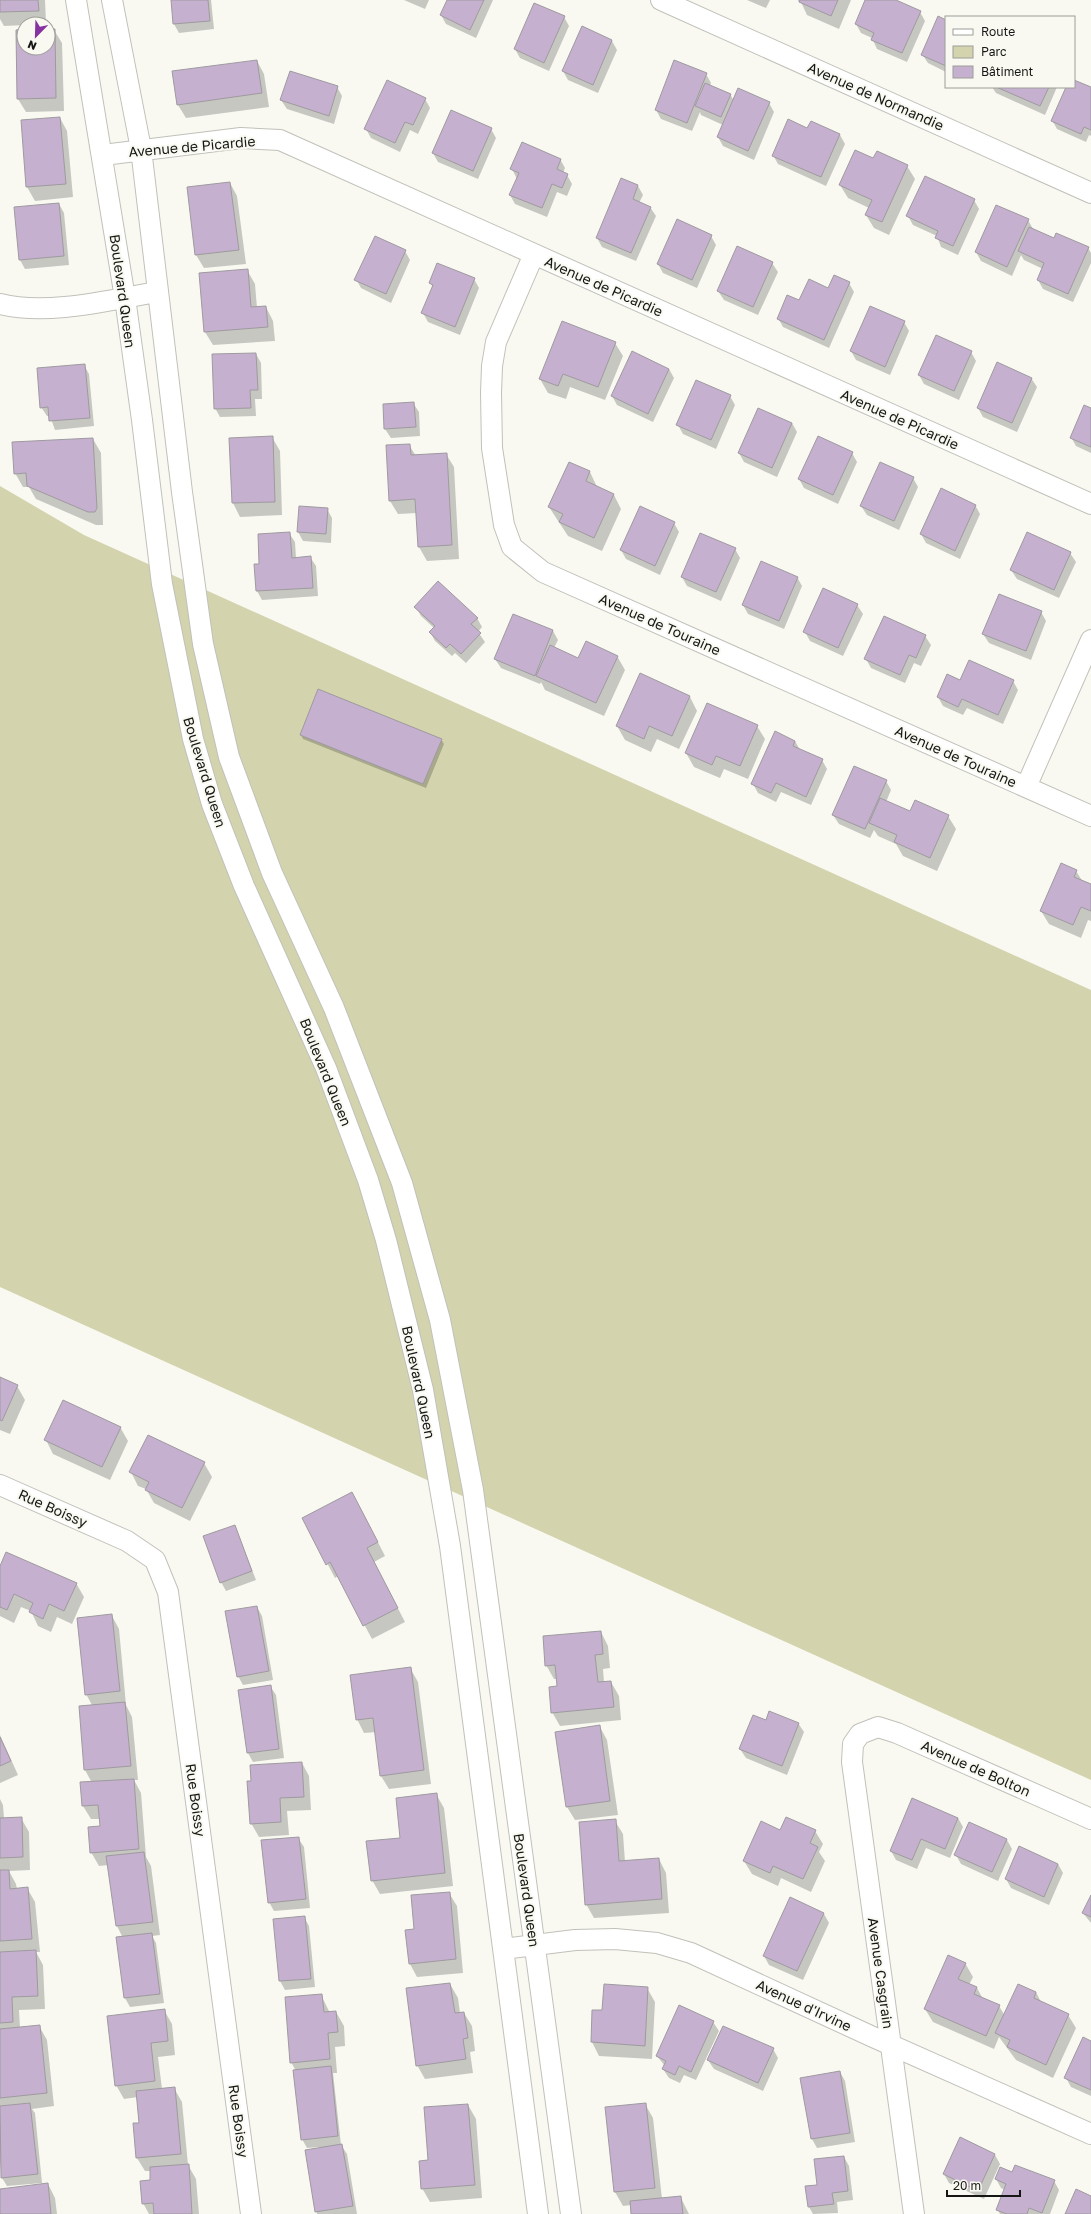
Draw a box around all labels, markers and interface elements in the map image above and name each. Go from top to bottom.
north arrow [16,16,56,56]
legend [945,16,1075,88]
text: Route [981,24,1015,39]
text: N [26,38,38,53]
text: Parc [981,44,1007,59]
street label: Avenue de Normandie [805,58,947,134]
text: Bâtiment [981,64,1034,79]
street label: Avenue de Picardie [128,132,256,160]
street label: Boulevard Queen [107,233,139,349]
street label: Avenue de Picardie [542,252,666,320]
street label: Avenue de Picardie [838,385,962,453]
street label: Avenue de Touraine [597,590,723,658]
street label: Boulevard Queen [180,715,230,829]
street label: Avenue de Touraine [893,722,1019,790]
street label: Boulevard Queen [297,1016,355,1128]
street label: Boulevard Queen [399,1324,439,1440]
street label: Rue Boissy [16,1485,90,1531]
street label: Avenue de Bolton [919,1736,1033,1800]
street label: Rue Boissy [182,1762,210,1838]
street label: Boulevard Queen [511,1832,543,1948]
street label: Avenue Casgrain [865,1916,897,2030]
street label: Avenue d'Irvine [754,1975,854,2035]
street label: Rue Boissy [225,2083,253,2159]
scale bar [947,2172,1020,2198]
text: 20 m [953,2178,981,2193]

